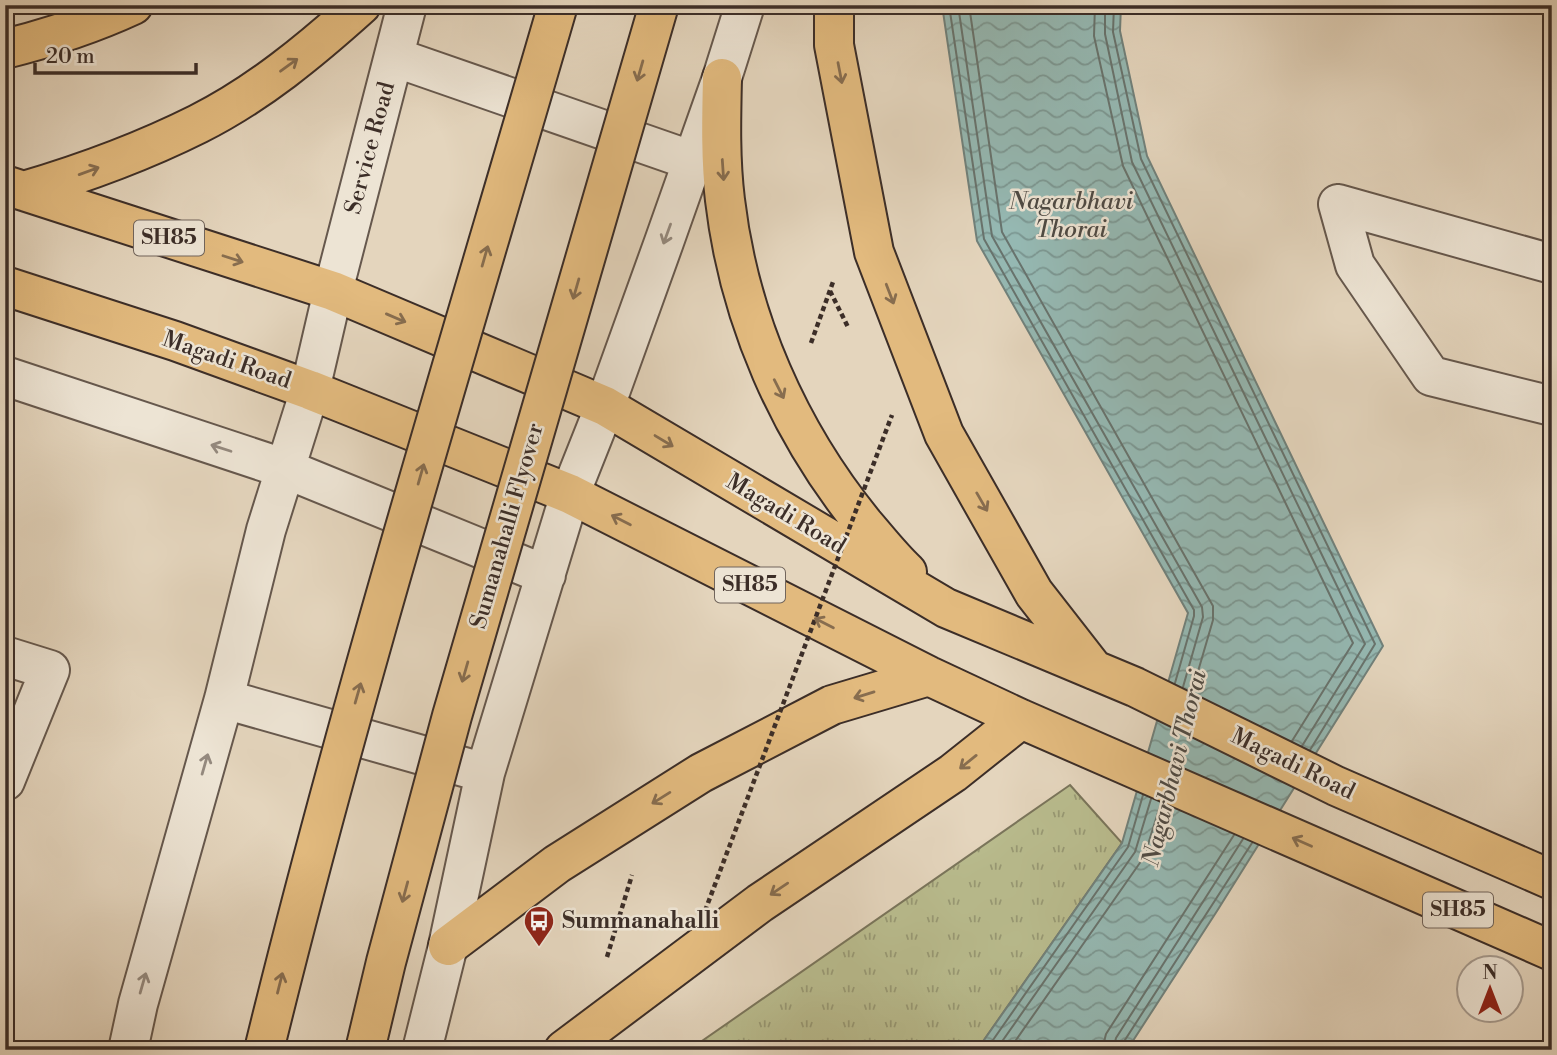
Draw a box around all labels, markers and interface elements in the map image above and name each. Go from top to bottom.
scale bar [35,32,196,76]
text: 20 m [46,44,95,70]
one-way arrow [279,58,298,72]
one-way arrow [633,59,646,82]
one-way arrow [833,61,847,84]
street label: Service Road [339,79,401,217]
one-way arrow [717,159,730,181]
one-way arrow [77,164,99,176]
water label: Nagarbhavi Thorai [1008,187,1134,245]
road number: SH85 [134,220,204,256]
one-way arrow [659,223,672,245]
one-way arrow [479,245,492,267]
one-way arrow [222,254,244,266]
one-way arrow [569,278,582,300]
one-way arrow [885,283,898,305]
one-way arrow [385,312,406,325]
street label: Magadi Road [159,325,295,395]
one-way arrow [773,379,787,399]
street label: Sumanahalli Flyover [464,420,550,632]
one-way arrow [653,434,673,448]
one-way arrow [211,441,233,453]
one-way arrow [416,463,429,485]
street label: Magadi Road [721,467,851,561]
one-way arrow [975,491,989,511]
one-way arrow [611,513,632,527]
road number: SH85 [715,568,785,602]
one-way arrow [814,615,835,629]
one-way arrow [457,661,470,683]
water label: Nagarbhavi Thorai [1136,666,1214,870]
one-way arrow [352,682,365,704]
one-way arrow [853,690,875,703]
street label: Magadi Road [1227,722,1359,806]
one-way arrow [199,754,212,776]
one-way arrow [959,754,977,769]
one-way arrow [652,791,672,805]
one-way arrow [1291,835,1313,848]
one-way arrow [398,880,411,903]
one-way arrow [770,883,790,897]
road number: SH85 [1423,892,1493,928]
bus stop icon: Summanahalli [522,904,556,948]
place label: Summanahalli [562,907,719,935]
north arrow [1456,954,1526,1024]
text: N [1482,961,1498,985]
one-way arrow [138,973,151,995]
one-way arrow [274,973,287,995]

